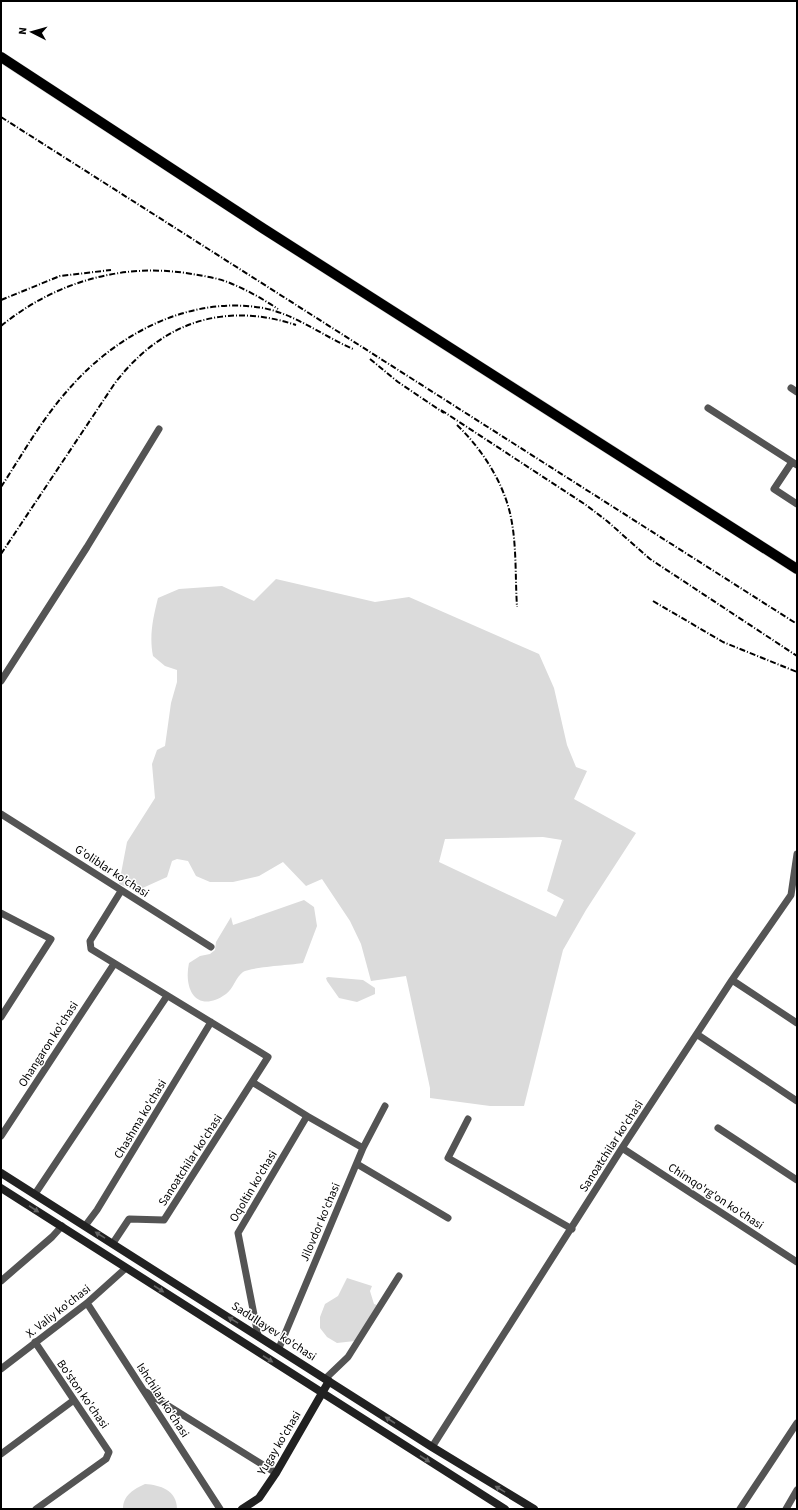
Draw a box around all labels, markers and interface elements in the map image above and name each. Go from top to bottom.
north arrow [12,12,52,52]
text: N [15,27,30,35]
street label: G'oliblar ko'chasi [71,841,152,902]
street label: Ohangaron ko'chasi [14,998,83,1090]
street label: Chashma ko'chasi [110,1076,171,1162]
street label: Sanoatchilar ko'chasi [575,1097,648,1195]
street label: Sanoatchilar ko'chasi [154,1111,227,1209]
street label: Oqoltin ko'chasi [225,1147,282,1225]
street label: Chimqo'rg'on ko'chasi [665,1159,767,1234]
street label: Jilovdor ko'chasi [296,1180,345,1264]
one-way arrow [29,1205,39,1213]
one-way arrow [95,1231,105,1239]
street label: X. Valiy ko'chasi [22,1281,94,1342]
one-way arrow [153,1285,164,1292]
street label: Sadullayev ko'chasi [228,1298,319,1365]
one-way arrow [227,1316,239,1323]
one-way arrow [262,1355,274,1362]
street label: Bo'ston ko'chasi [52,1356,113,1432]
street label: Ishchilar ko'chasi [132,1360,193,1441]
street label: Yugay ko'chasi [253,1408,305,1479]
one-way arrow [385,1416,395,1424]
one-way arrow [420,1455,430,1463]
one-way arrow [494,1485,506,1492]

